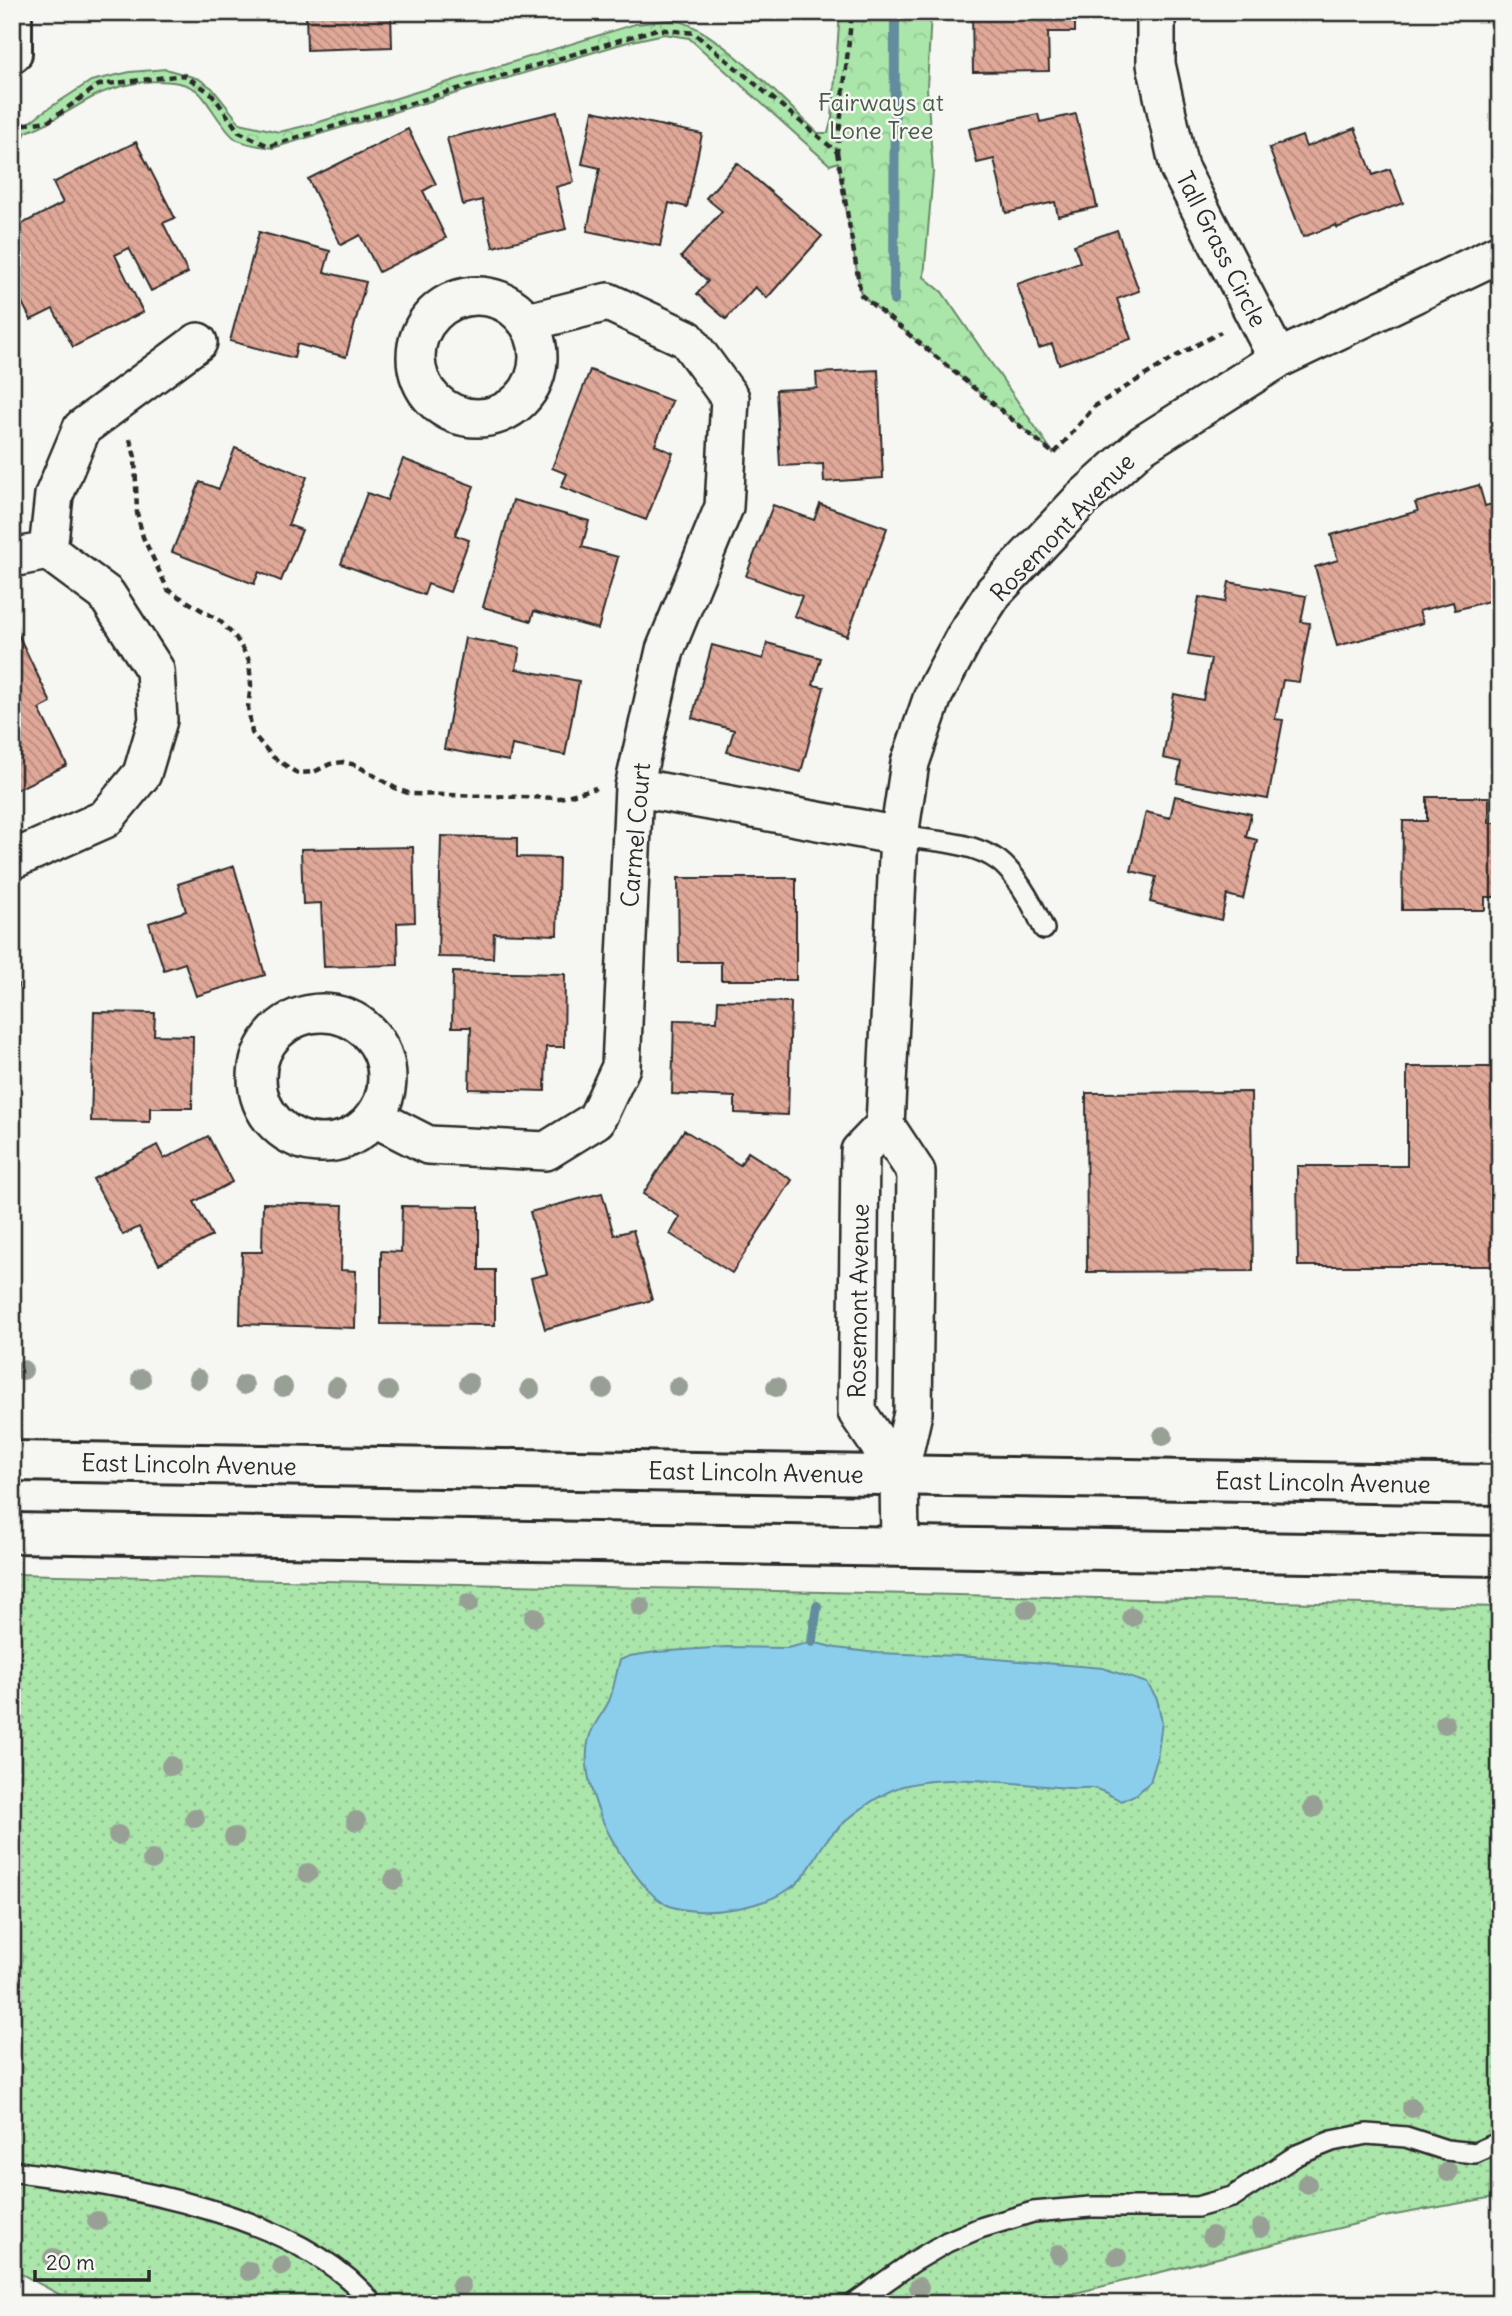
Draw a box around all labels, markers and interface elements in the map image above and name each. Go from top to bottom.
park label: Fairways at Lone Tree [818,87,944,145]
street label: Tall Grass Circle [1170,166,1274,332]
street label: Rosemont Avenue [984,446,1140,608]
street label: Carmel Court [614,761,656,909]
street label: Rosemont Avenue [841,1203,875,1399]
street label: East Lincoln Avenue [81,1447,297,1481]
street label: East Lincoln Avenue [648,1455,864,1489]
street label: East Lincoln Avenue [1215,1465,1431,1499]
scale bar [35,2239,149,2283]
text: 20 m [46,2249,95,2276]

